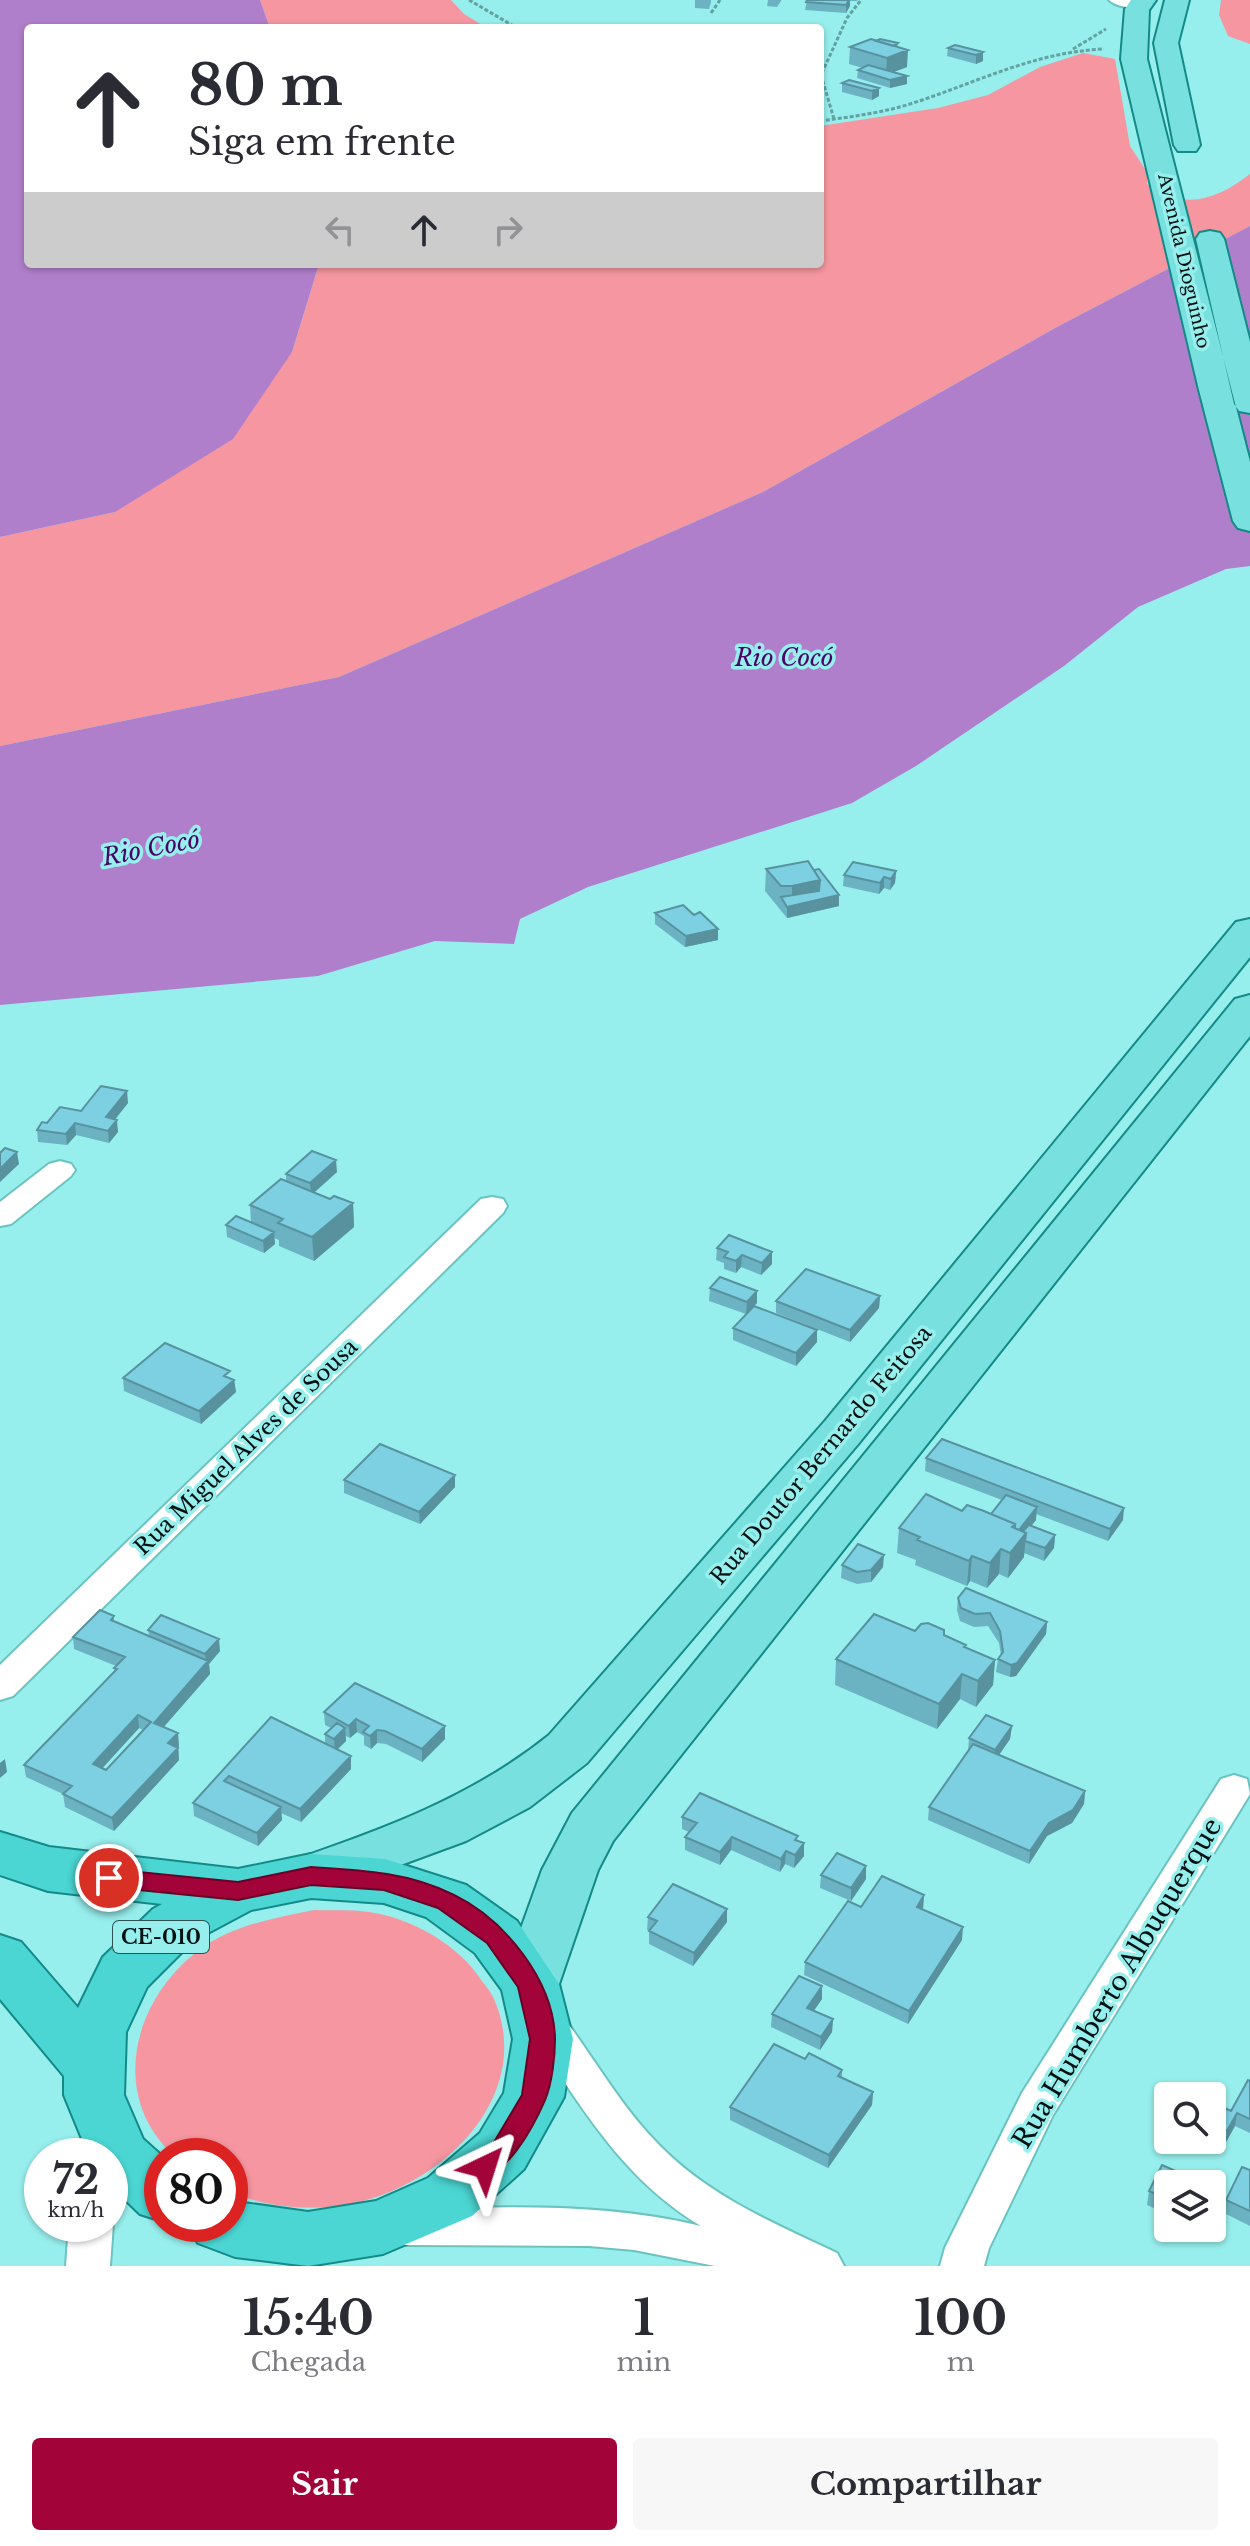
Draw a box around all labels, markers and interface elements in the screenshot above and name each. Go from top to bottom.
text: 80 m [188,51,343,120]
icon: ahead [56,56,160,160]
text: Siga em frente [188,120,456,165]
street label: Avenida Dioguinho [1153,170,1215,351]
icon: left [318,208,362,252]
icon: ahead [402,208,446,252]
icon: right [486,208,530,252]
water label: Rio Cocó [734,643,834,672]
water label: Rio Cocó [99,824,203,872]
street label: Rua Doutor Bernardo Feitosa [705,1319,938,1590]
street label: Rua Miguel Alves de Sousa [129,1333,364,1561]
street label: Rua Humberto Albuquerque [1006,1812,1228,2154]
pin [75,1844,143,1912]
icon: arrive [87,1856,131,1900]
road number: CE-010 [113,1921,209,1953]
map controls [1154,2082,1226,2242]
button: search [1154,2082,1226,2154]
position arrow [443,2125,527,2209]
speed limit sign: 80 [144,2138,248,2242]
text: 72 [53,2155,99,2205]
button: layers [1154,2170,1226,2242]
text: km/h [48,2198,104,2222]
text: 15:40 [243,2288,374,2348]
text: 1 [633,2288,654,2348]
text: 100 [914,2288,1007,2348]
text: Chegada [250,2346,366,2378]
text: min [617,2346,671,2378]
text: m [947,2346,975,2378]
button: Sair [32,2438,617,2530]
button: Compartilhar [633,2438,1218,2530]

